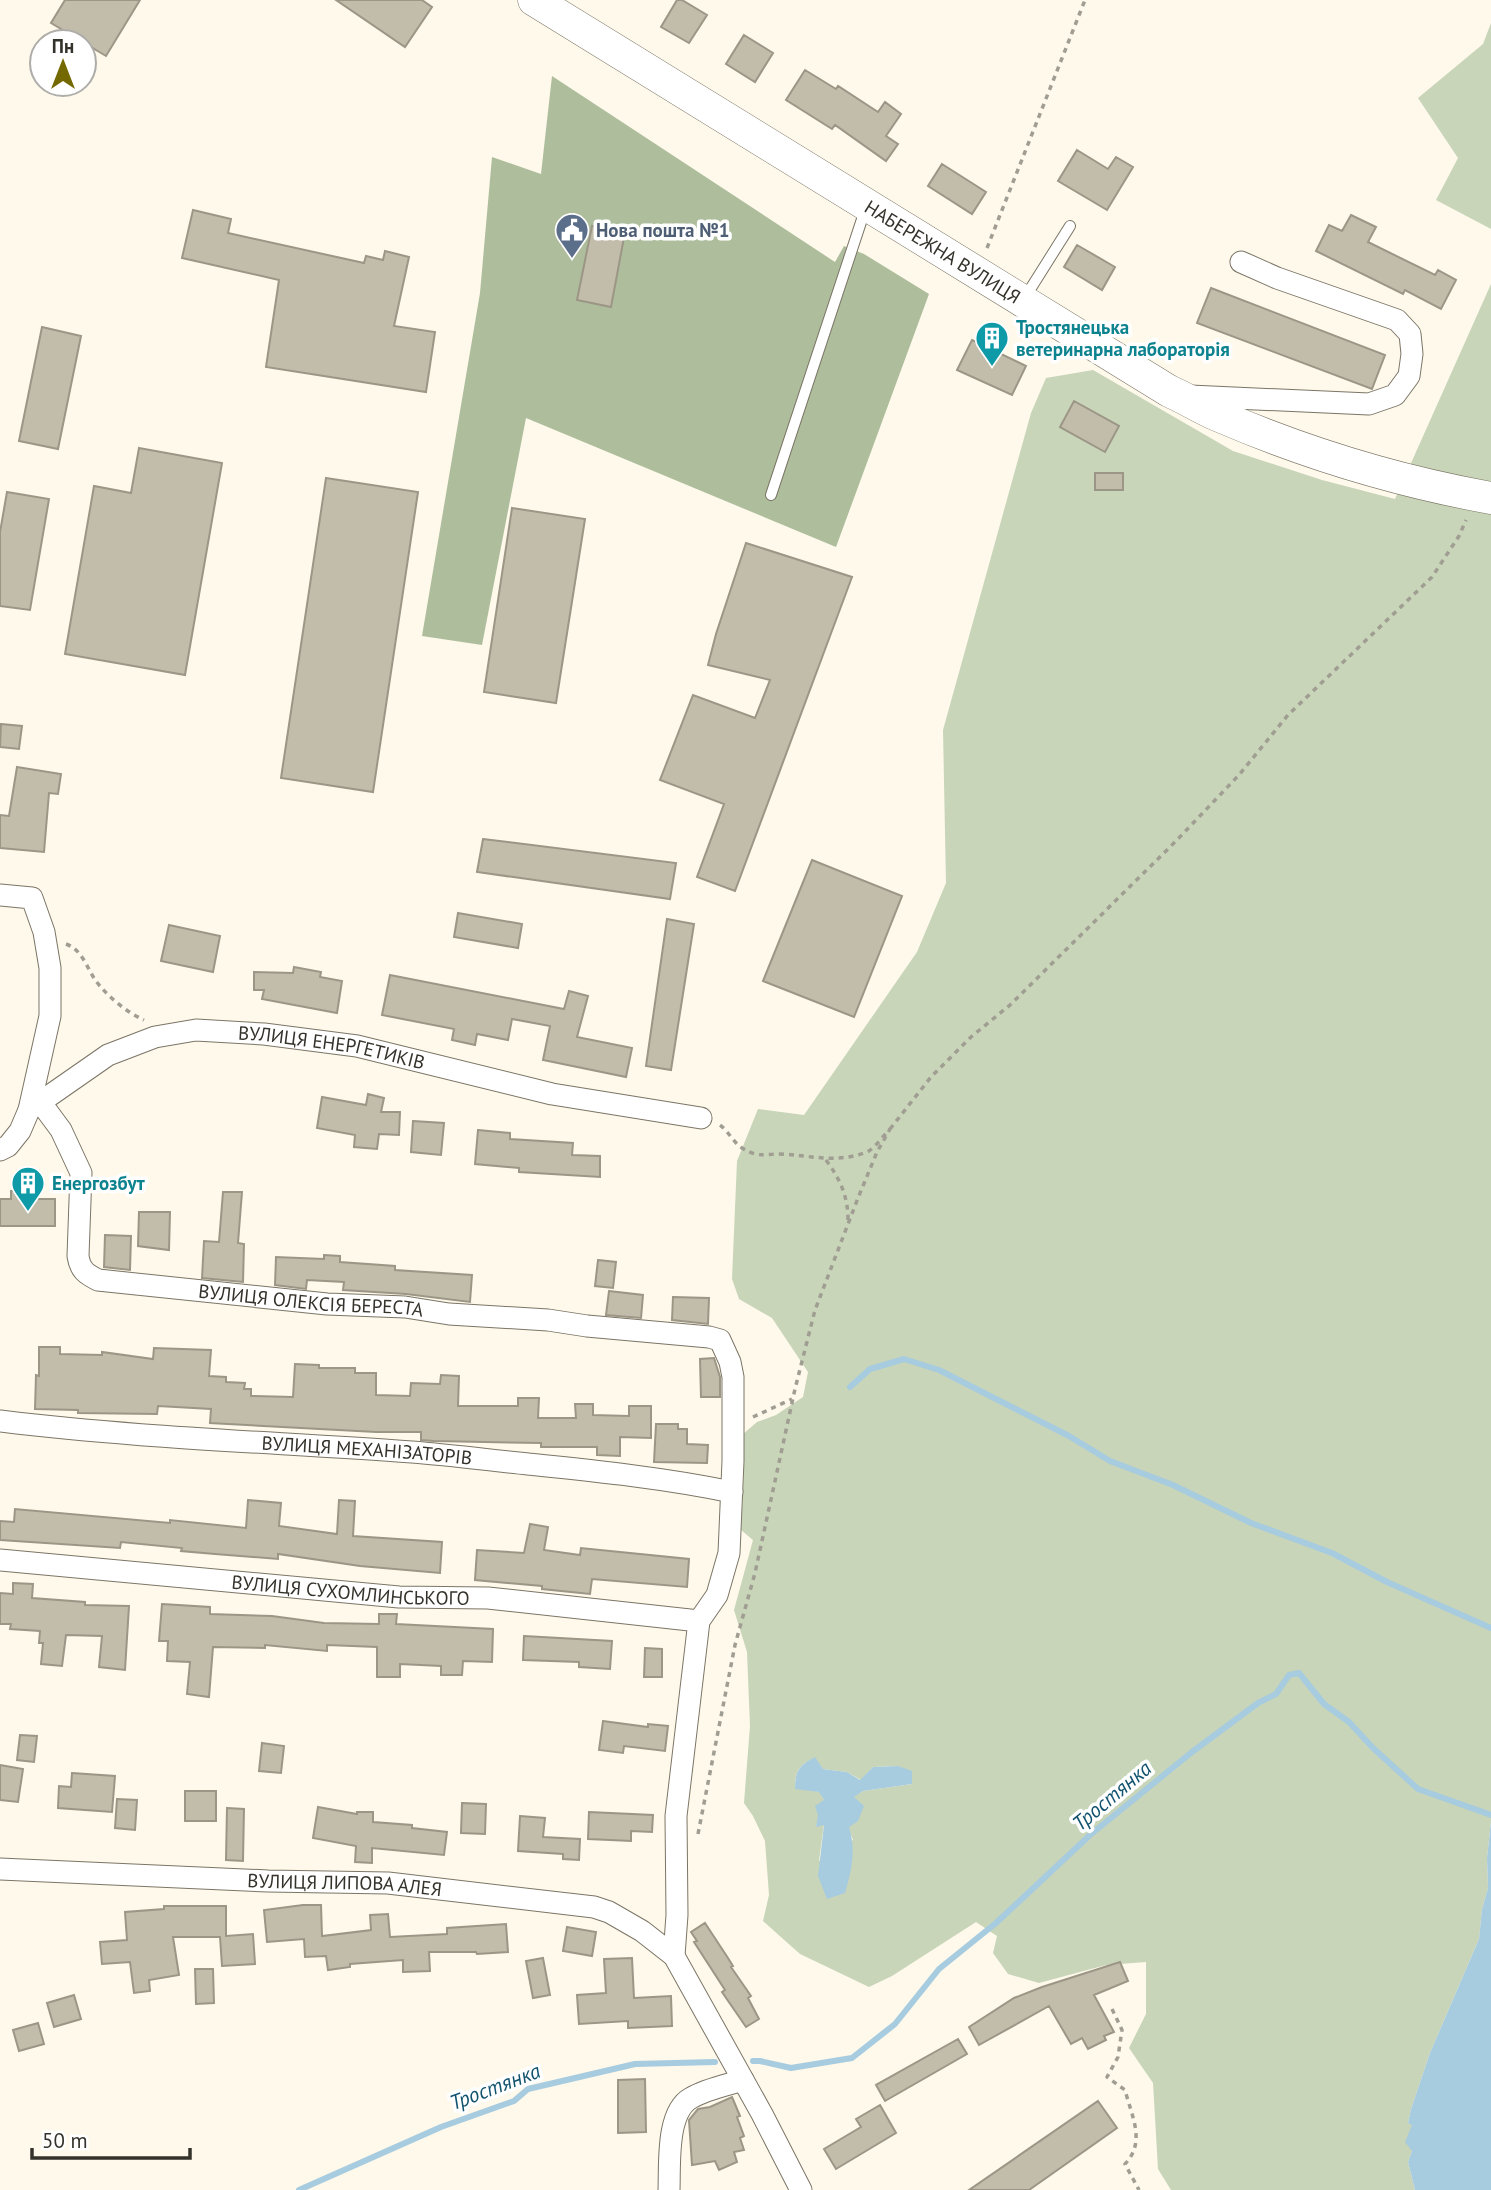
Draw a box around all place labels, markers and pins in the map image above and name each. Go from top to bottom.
public building icon: Нова пошта №1 [553,211,591,260]
place label: Нова пошта №1 [596,218,730,242]
place label: Тростянецька ветеринарна лабораторія [1016,315,1230,361]
building icon: Тростянецька ветеринарна лабораторія [973,319,1011,368]
building icon: Енергозбут [9,1164,47,1213]
place label: Енергозбут [52,1171,145,1195]

